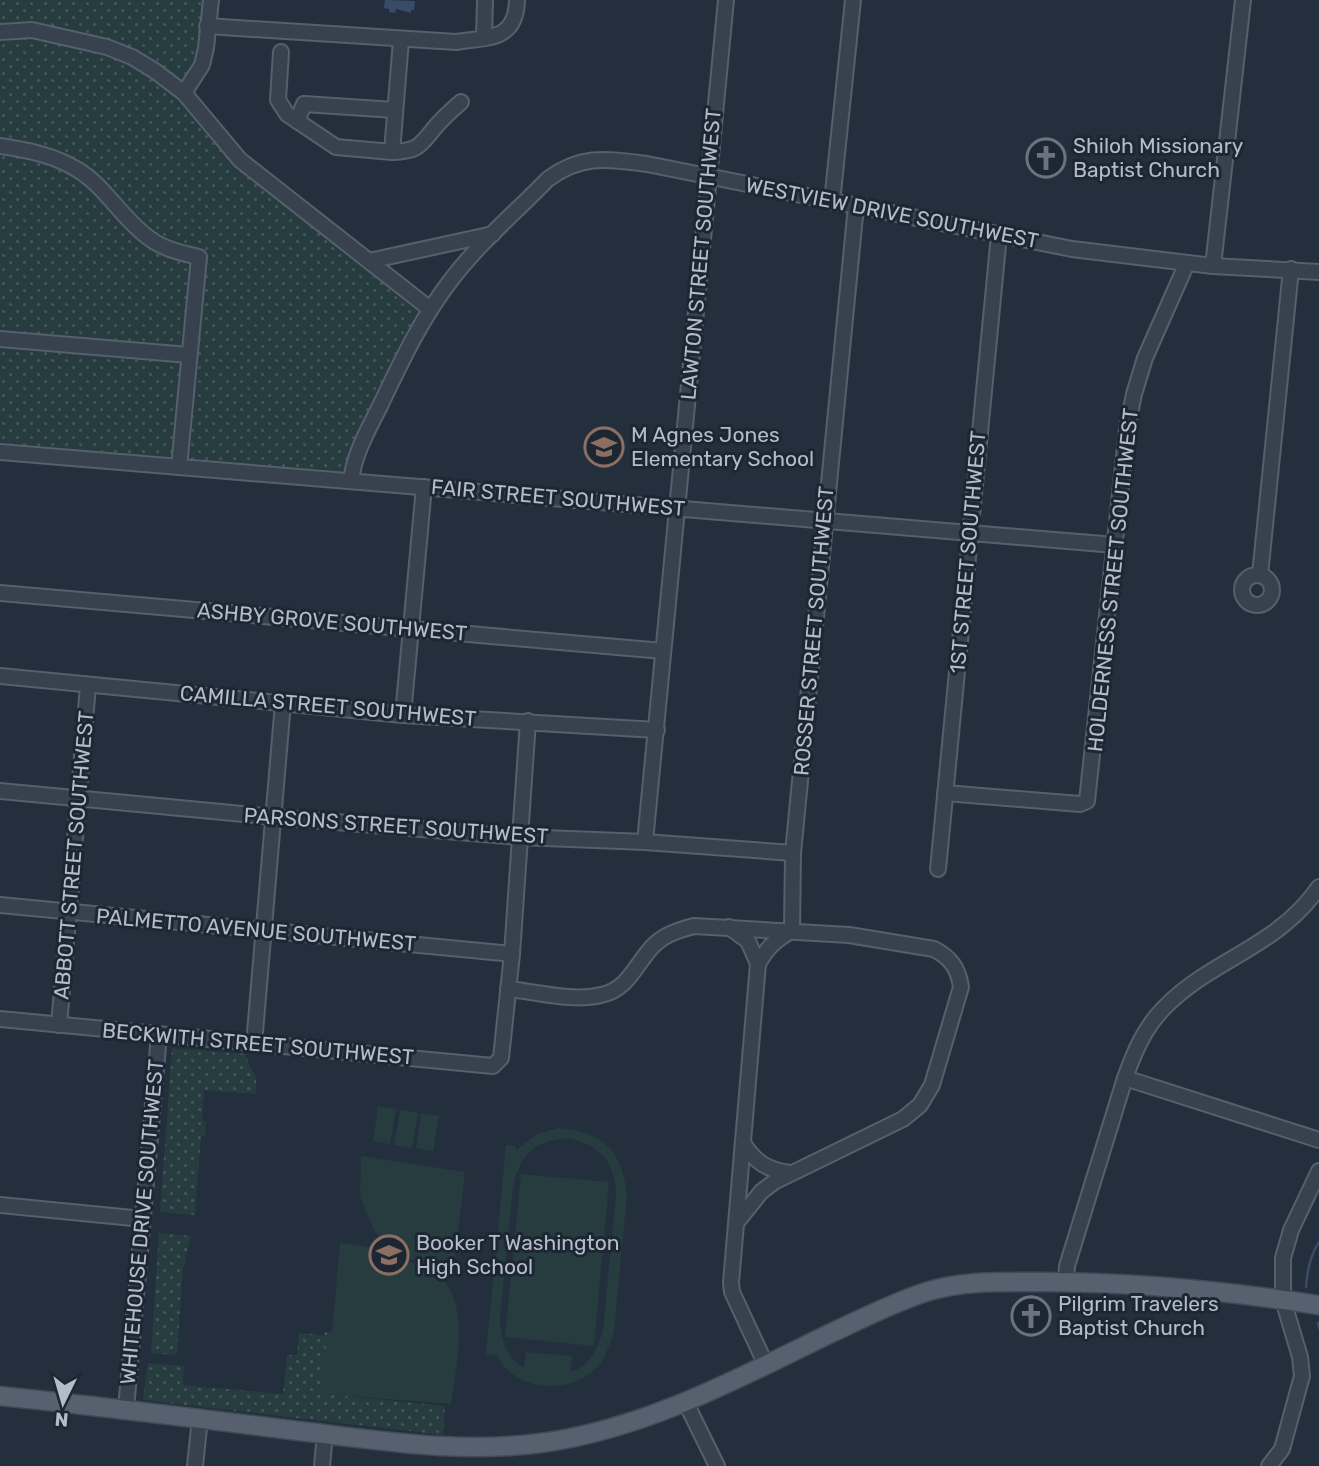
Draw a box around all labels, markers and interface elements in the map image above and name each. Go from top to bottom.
street label: LAWTON STREET SOUTHWEST [675,107,726,401]
place label: Shiloh Missionary Baptist Church [1073,133,1244,182]
church icon: Shiloh Missionary Baptist Church [1025,137,1067,179]
street label: WESTVIEW DRIVE SOUTHWEST [744,172,1041,253]
street label: HOLDERNESS STREET SOUTHWEST [1082,407,1143,753]
place label: M Agnes Jones Elementary School [631,422,814,471]
school or university icon: M Agnes Jones Elementary School [583,426,625,468]
street label: 1ST STREET SOUTHWEST [944,430,991,674]
street label: FAIR STREET SOUTHWEST [430,474,686,521]
street label: ROSSER STREET SOUTHWEST [788,485,839,777]
street label: ASHBY GROVE SOUTHWEST [196,597,468,646]
street label: CAMILLA STREET SOUTHWEST [179,680,477,731]
street label: ABBOTT STREET SOUTHWEST [48,710,99,1000]
street label: PARSONS STREET SOUTHWEST [243,802,549,849]
street label: PALMETTO AVENUE SOUTHWEST [95,903,417,956]
street label: BECKWITH STREET SOUTHWEST [101,1017,415,1070]
street label: WHITEHOUSE DRIVE SOUTHWEST [115,1058,168,1386]
place label: Booker T Washington High School [416,1230,620,1279]
school or university icon: Booker T Washington High School [368,1234,410,1276]
place label: Pilgrim Travelers Baptist Church [1058,1291,1219,1340]
church icon: Pilgrim Travelers Baptist Church [1010,1295,1052,1337]
north arrow [28,1368,98,1438]
text: N [54,1407,69,1431]

